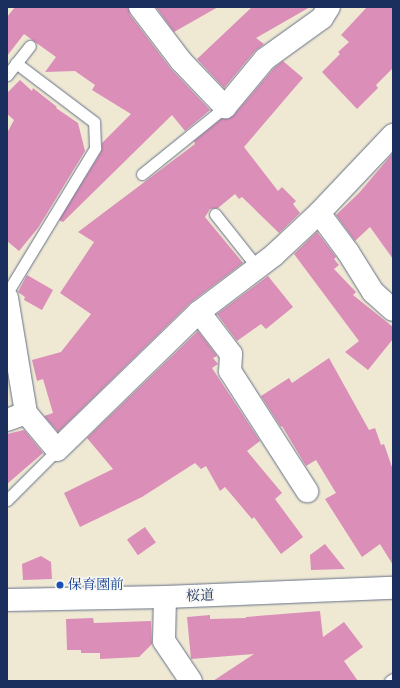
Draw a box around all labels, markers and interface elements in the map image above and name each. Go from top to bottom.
place label: 保育園前 [68,577,124,593]
marker: 保育園前 [55,580,65,590]
street label: 桜道 [186,587,214,605]

